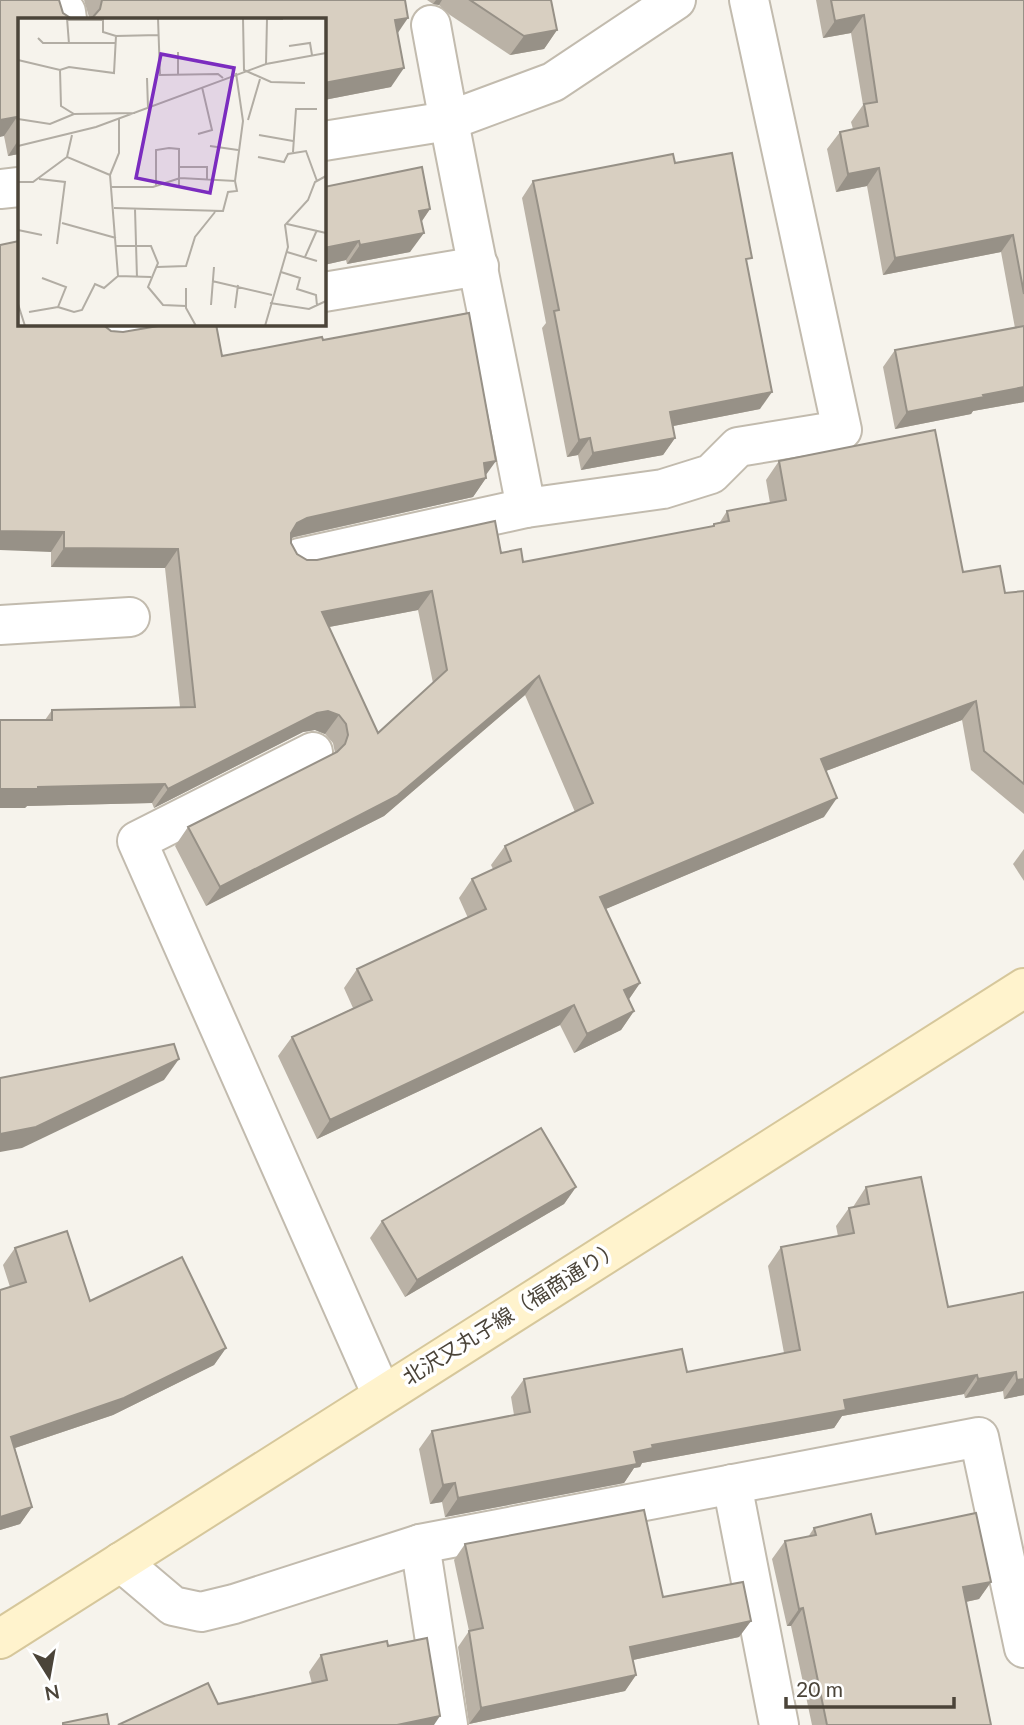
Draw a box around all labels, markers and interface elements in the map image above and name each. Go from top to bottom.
inset map [18,18,326,326]
street label: 北沢又丸子線（福商通り） [398,1234,625,1389]
north arrow [14,1641,84,1711]
scale bar [786,1666,954,1710]
text: 20 m [796,1676,843,1701]
text: N [43,1680,62,1706]

